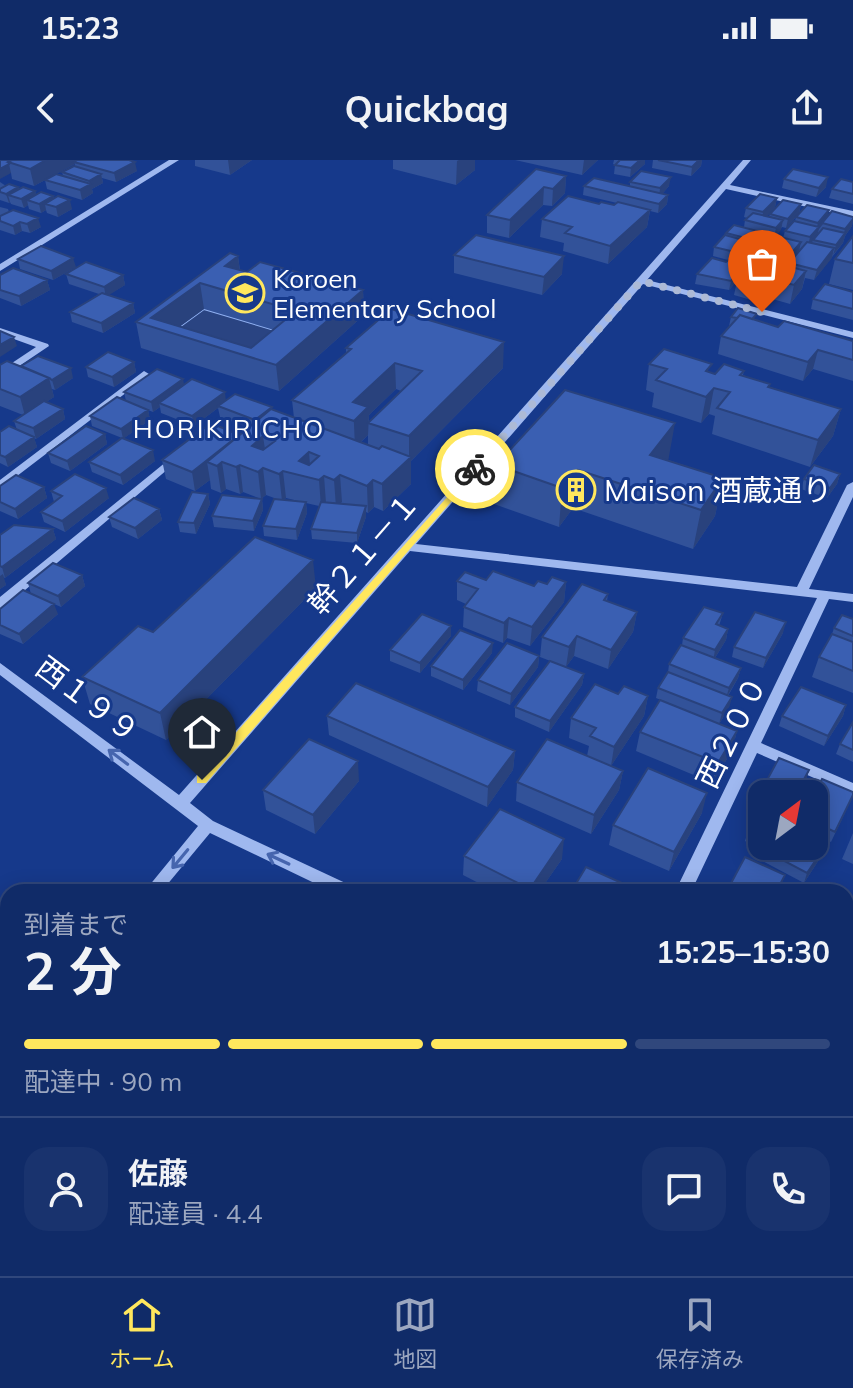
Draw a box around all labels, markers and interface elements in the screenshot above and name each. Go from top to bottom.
text: 15:23 [40,9,119,47]
icon: back [24,86,68,130]
text: Quickbag [344,86,509,131]
icon: share [785,86,829,130]
pin [728,230,796,312]
icon: bag [740,242,784,286]
place label: Koroen Elementary School [273,262,497,325]
school or university icon: Koroen Elementary School [224,272,266,314]
district label: HORIKIRICHO [133,412,325,445]
courier [435,429,515,509]
icon: bike [453,447,497,491]
building icon: Maison 酒蔵通り [555,469,597,511]
place label: Maison 酒蔵通り [604,471,832,509]
street label: 幹２１－１ [299,484,427,622]
street label: 西１９９ [29,648,147,750]
street label: 西２００ [688,670,774,794]
pin [168,698,236,780]
icon: home [180,710,224,754]
one-way arrow [108,748,130,765]
north arrow [748,780,828,860]
map controls [748,780,828,860]
one-way arrow [171,848,189,868]
one-way arrow [267,851,291,866]
text: 到着まで [24,908,128,941]
text: 15:25–15:30 [656,933,830,971]
text: 2 分 [24,938,121,1003]
text: 配達中 · 90 m [24,1065,182,1098]
button: person [24,1147,108,1231]
button: chat [642,1147,726,1231]
button: phone [746,1147,830,1231]
text: 佐藤 [128,1154,188,1192]
text: 配達員 · 4.4 [128,1197,263,1230]
tab: ホーム [109,1293,175,1373]
tab: 地図 [393,1293,437,1373]
tab: 保存済み [656,1293,744,1373]

